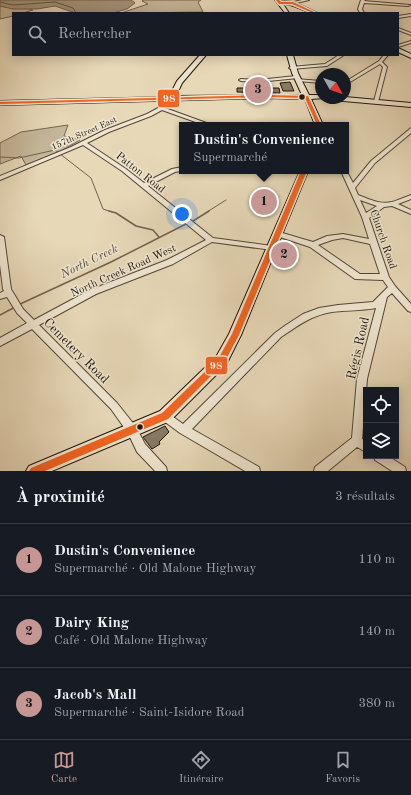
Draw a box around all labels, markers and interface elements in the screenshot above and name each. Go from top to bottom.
search box [12,12,399,56]
icon: search [26,23,48,45]
text: Rechercher [58,27,131,42]
north arrow [315,68,351,104]
pin: 3 [245,75,271,105]
line badge: 98 [157,89,180,108]
unlabelled marker [297,92,307,102]
text: 98 [163,94,175,105]
street label: 157th Street East [50,115,118,152]
popup [179,122,349,174]
text: Dustin's Convenience [193,133,335,148]
street label: Patton Road [113,151,167,196]
text: Supermarché [193,151,267,164]
pin: 1 [251,187,277,217]
your location [172,204,192,224]
street label: Church Road [367,208,398,271]
pin: 2 [271,240,297,270]
water label: North Creek [58,243,120,281]
street label: North Creek Road West [69,243,178,300]
street label: Régis Road [345,315,372,381]
street label: Cemetery Road [41,316,111,386]
line badge: 98 [205,356,228,375]
text: 98 [210,361,222,372]
map controls [363,387,399,459]
button: locate [363,387,399,423]
unlabelled marker [135,422,145,432]
button: layers [363,423,399,459]
text: À proximité [16,489,105,506]
text: 3 résultats [335,490,395,503]
text: Dustin's Convenience [54,544,195,559]
text: 1 [25,553,33,566]
text: 110 m [358,553,395,566]
text: Supermarché · Old Malone Highway [54,562,256,575]
text: Dairy King [54,616,129,631]
text: 2 [25,625,33,638]
text: 140 m [358,625,395,638]
text: Café · Old Malone Highway [54,634,208,647]
text: Jacob's Mall [54,688,137,703]
text: 3 [25,697,33,710]
text: 380 m [358,697,395,710]
text: Supermarché · Saint-Isidore Road [54,706,245,719]
tab: Carte [51,749,77,787]
tab: Itinéraire [179,749,224,787]
tab: Favoris [325,749,360,787]

